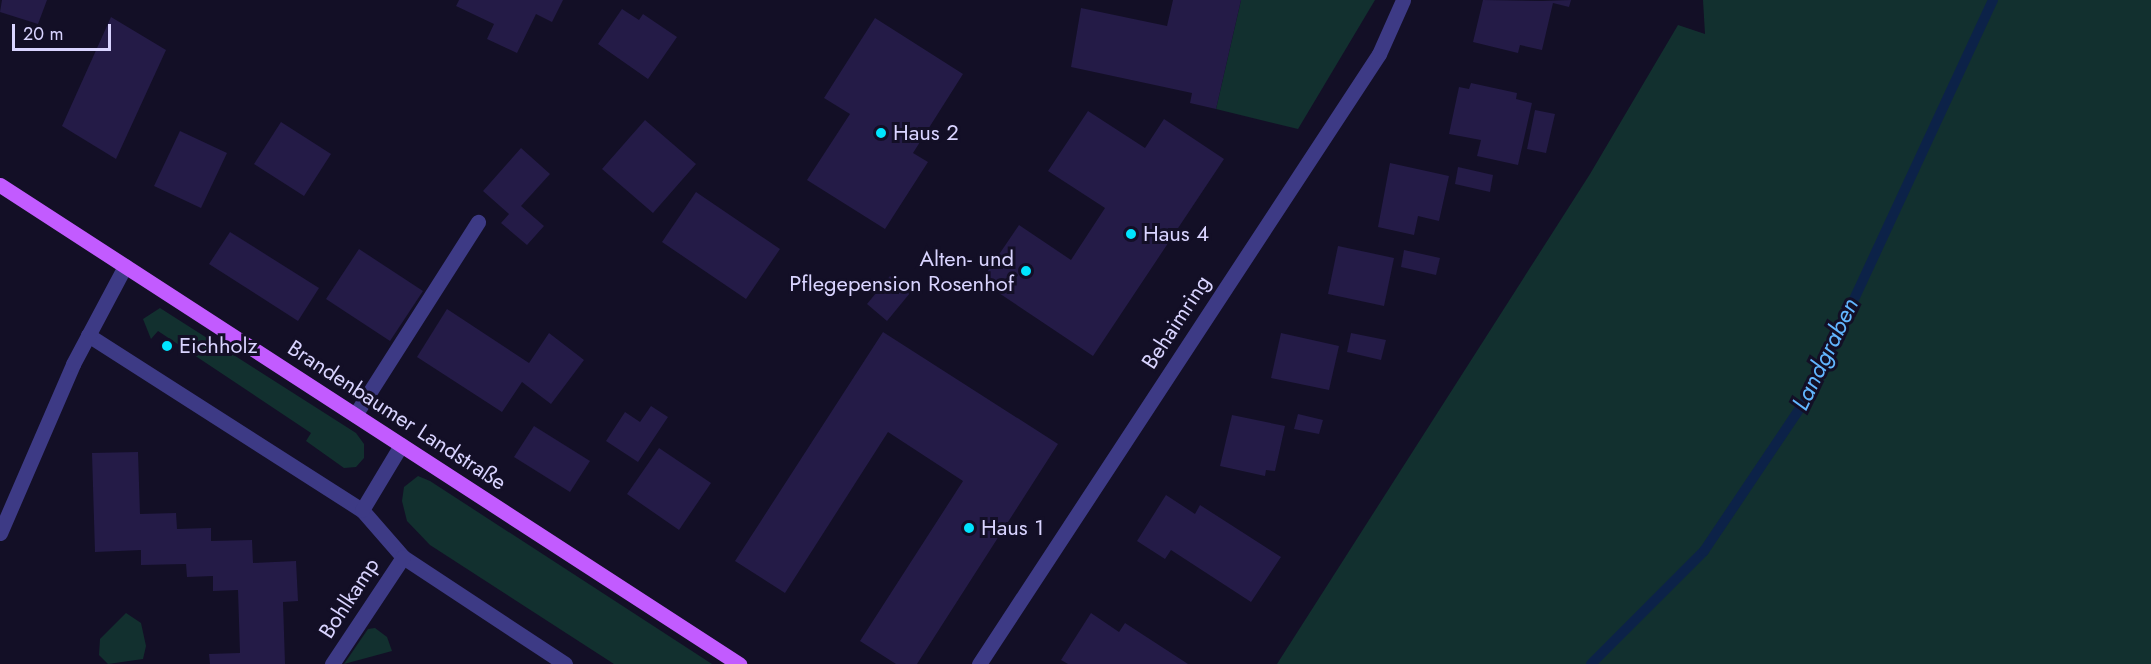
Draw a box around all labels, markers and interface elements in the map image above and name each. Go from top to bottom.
scale bar [15,12,114,50]
text: 20 m [23,21,63,47]
place label: Haus 2 [893,120,959,146]
marker: Haus 2 [874,126,888,140]
place label: Haus 4 [1143,221,1209,247]
marker: Haus 4 [1124,227,1138,241]
place label: Alten- und Pflegepension Rosenhof [789,245,1014,296]
marker: Alten- und Pflegepension Rosenhof [1019,264,1033,278]
street label: Behaimring [1136,270,1216,374]
water label: Landgraben [1785,293,1865,415]
place label: Eichholz [179,333,258,359]
street label: Brandenbaumer Landstraße [283,334,511,496]
marker: Eichholz [160,339,174,353]
place label: Haus 1 [981,515,1044,541]
marker: Haus 1 [962,521,976,535]
street label: Bohlkamp [313,553,385,643]

